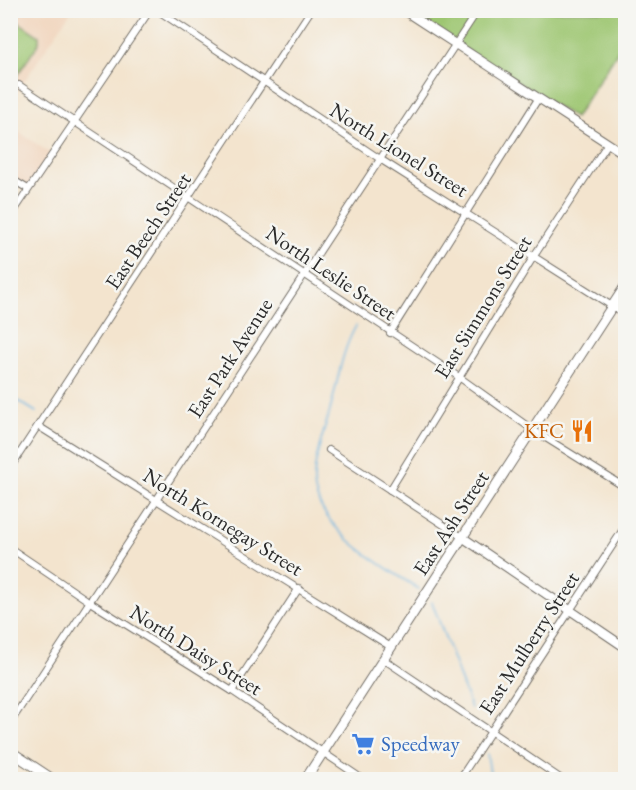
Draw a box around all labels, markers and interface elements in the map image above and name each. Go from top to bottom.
street label: North Lionel Street [325,96,474,203]
street label: East Beech Street [99,167,197,294]
street label: North Leslie Street [261,219,402,326]
street label: East Simmons Street [428,230,538,383]
street label: East Park Avenue [181,293,278,423]
place label: KFC [524,417,564,444]
restaurant icon: KFC [569,418,595,444]
street label: North Kornegay Street [138,462,309,582]
street label: East Ash Street [407,465,495,580]
street label: East Mulberry Street [472,566,585,719]
street label: North Daisy Street [125,598,268,701]
place label: Speedway [381,730,460,757]
supermarket icon: Speedway [350,731,376,757]

